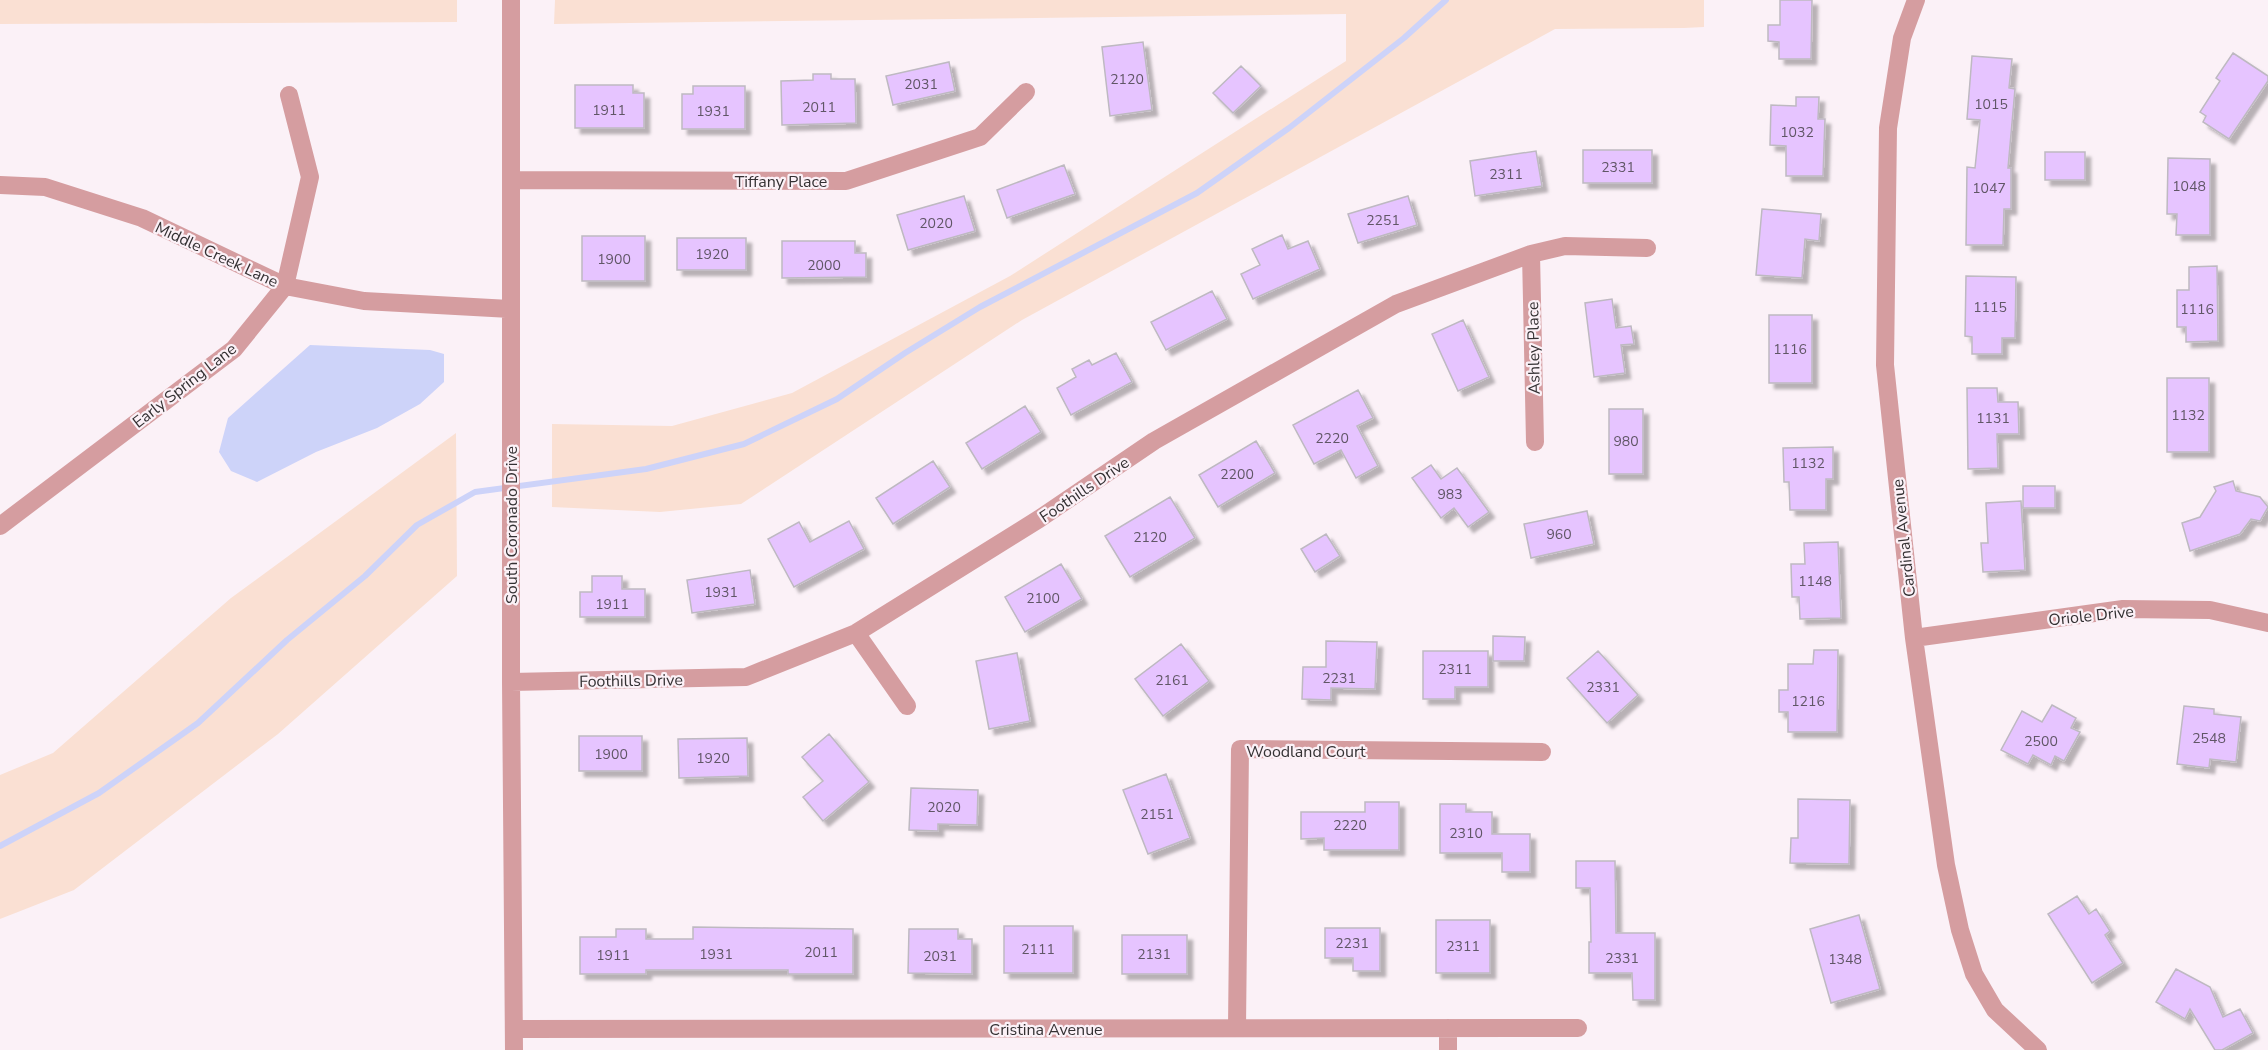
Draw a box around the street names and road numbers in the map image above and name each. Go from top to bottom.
street label: Tiffany Place [735,171,827,193]
street label: Middle Creek Lane [151,217,282,293]
street label: Ashley Place [1522,301,1546,395]
street label: Early Spring Lane [128,338,241,433]
street label: South Coronado Drive [501,446,523,604]
street label: Foothills Drive [1035,452,1134,528]
street label: Cardinal Avenue [1887,478,1921,598]
street label: Oriole Drive [2047,601,2135,631]
street label: Foothills Drive [579,669,683,693]
street label: Woodland Court [1246,741,1366,763]
street label: Cristina Avenue [989,1019,1103,1041]

